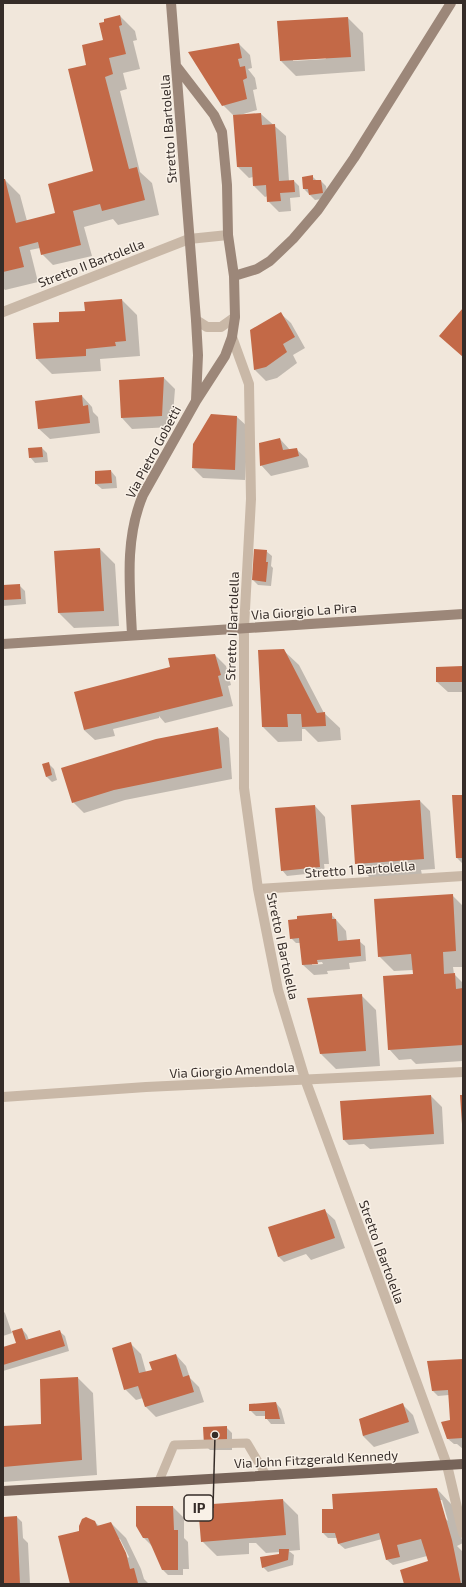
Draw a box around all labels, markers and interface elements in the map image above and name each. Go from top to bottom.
street label: Stretto I Bartolella [156,74,180,184]
street label: Stretto II Bartolella [36,235,146,291]
street label: Via Pietro Gobetti [122,403,184,501]
street label: Stretto I Bartolella [222,571,242,681]
street label: Via Giorgio La Pira [251,599,357,623]
street label: Stretto 1 Bartolella [304,857,416,881]
street label: Stretto I Bartolella [264,891,302,1001]
street label: Via Giorgio Amendola [169,1059,295,1081]
street label: Stretto I Bartolella [356,1198,408,1306]
street label: Via John Fitzgerald Kennedy [234,1447,399,1471]
callout: IP [184,1495,213,1521]
text: IP [193,1499,206,1516]

